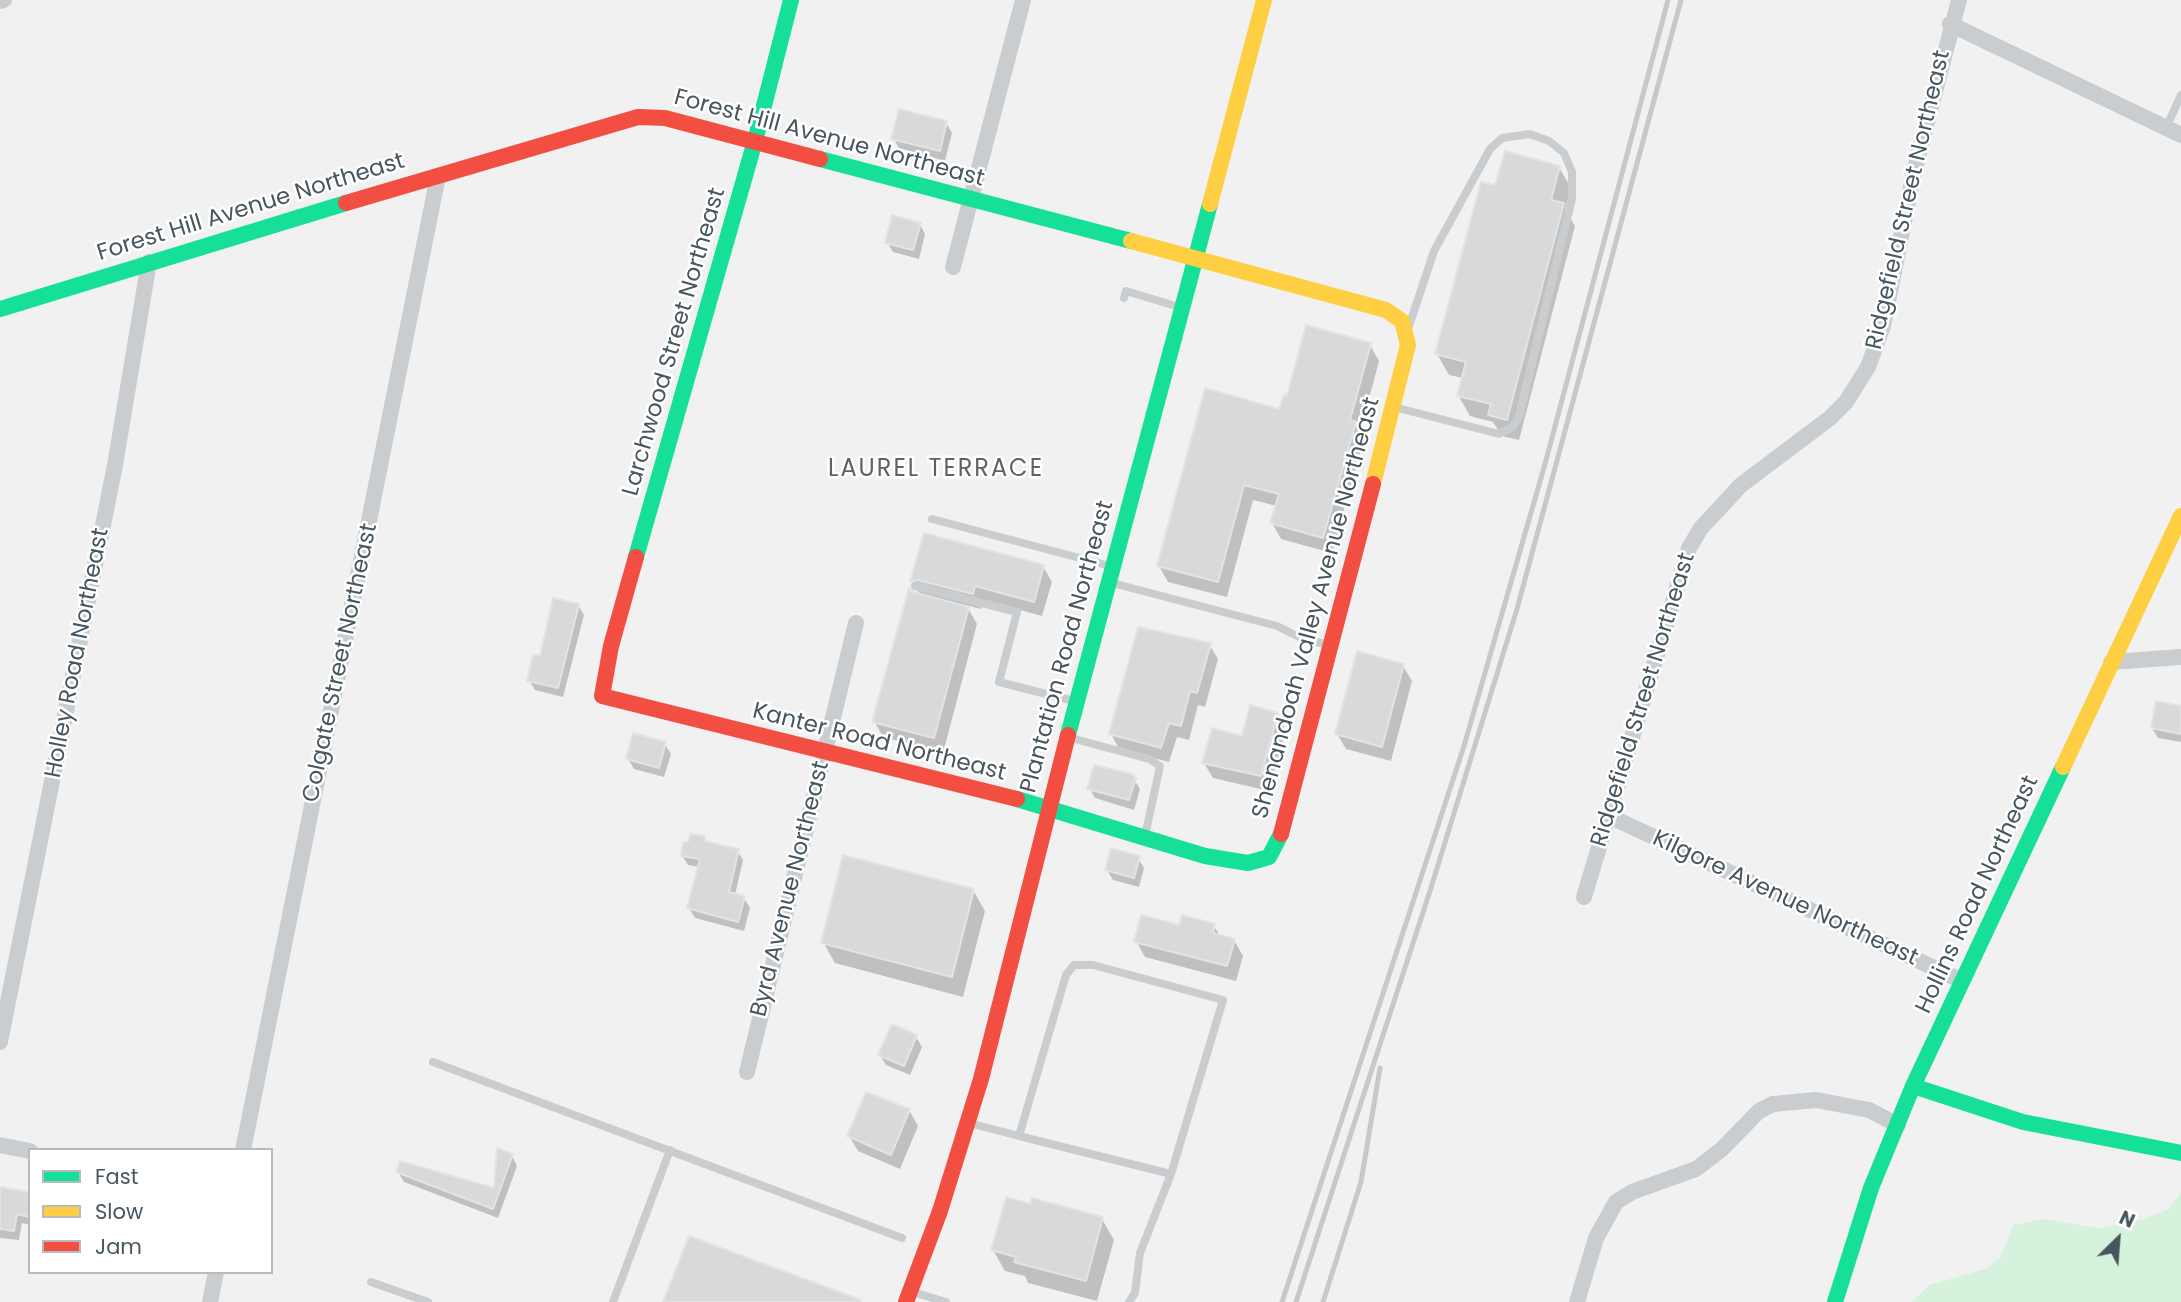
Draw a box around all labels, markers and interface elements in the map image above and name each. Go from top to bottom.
street label: Ridgefield Street Northeast [1861,48,1957,352]
street label: Forest Hill Avenue Northeast [671,84,987,194]
street label: Forest Hill Avenue Northeast [94,148,408,268]
street label: Larchwood Street Northeast [618,185,732,499]
street label: Shenandoah Valley Avenue Northeast [1247,394,1387,822]
district label: LAUREL TERRACE [830,456,1042,484]
street label: Plantation Road Northeast [1016,498,1120,796]
street label: Colgate Street Northeast [298,521,384,805]
street label: Holley Road Northeast [40,526,116,780]
street label: Ridgefield Street Northeast [1586,550,1702,850]
street label: Kanter Road Northeast [749,698,1009,788]
street label: Byrd Avenue Northeast [746,758,836,1020]
street label: Hollins Road Northeast [1911,772,2045,1018]
street label: Kilgore Avenue Northeast [1648,825,1922,973]
legend [28,1148,273,1274]
text: Fast [95,1162,138,1191]
text: Slow [95,1197,143,1226]
north arrow [2083,1204,2153,1274]
text: N [2115,1204,2139,1235]
text: Jam [95,1232,142,1261]

